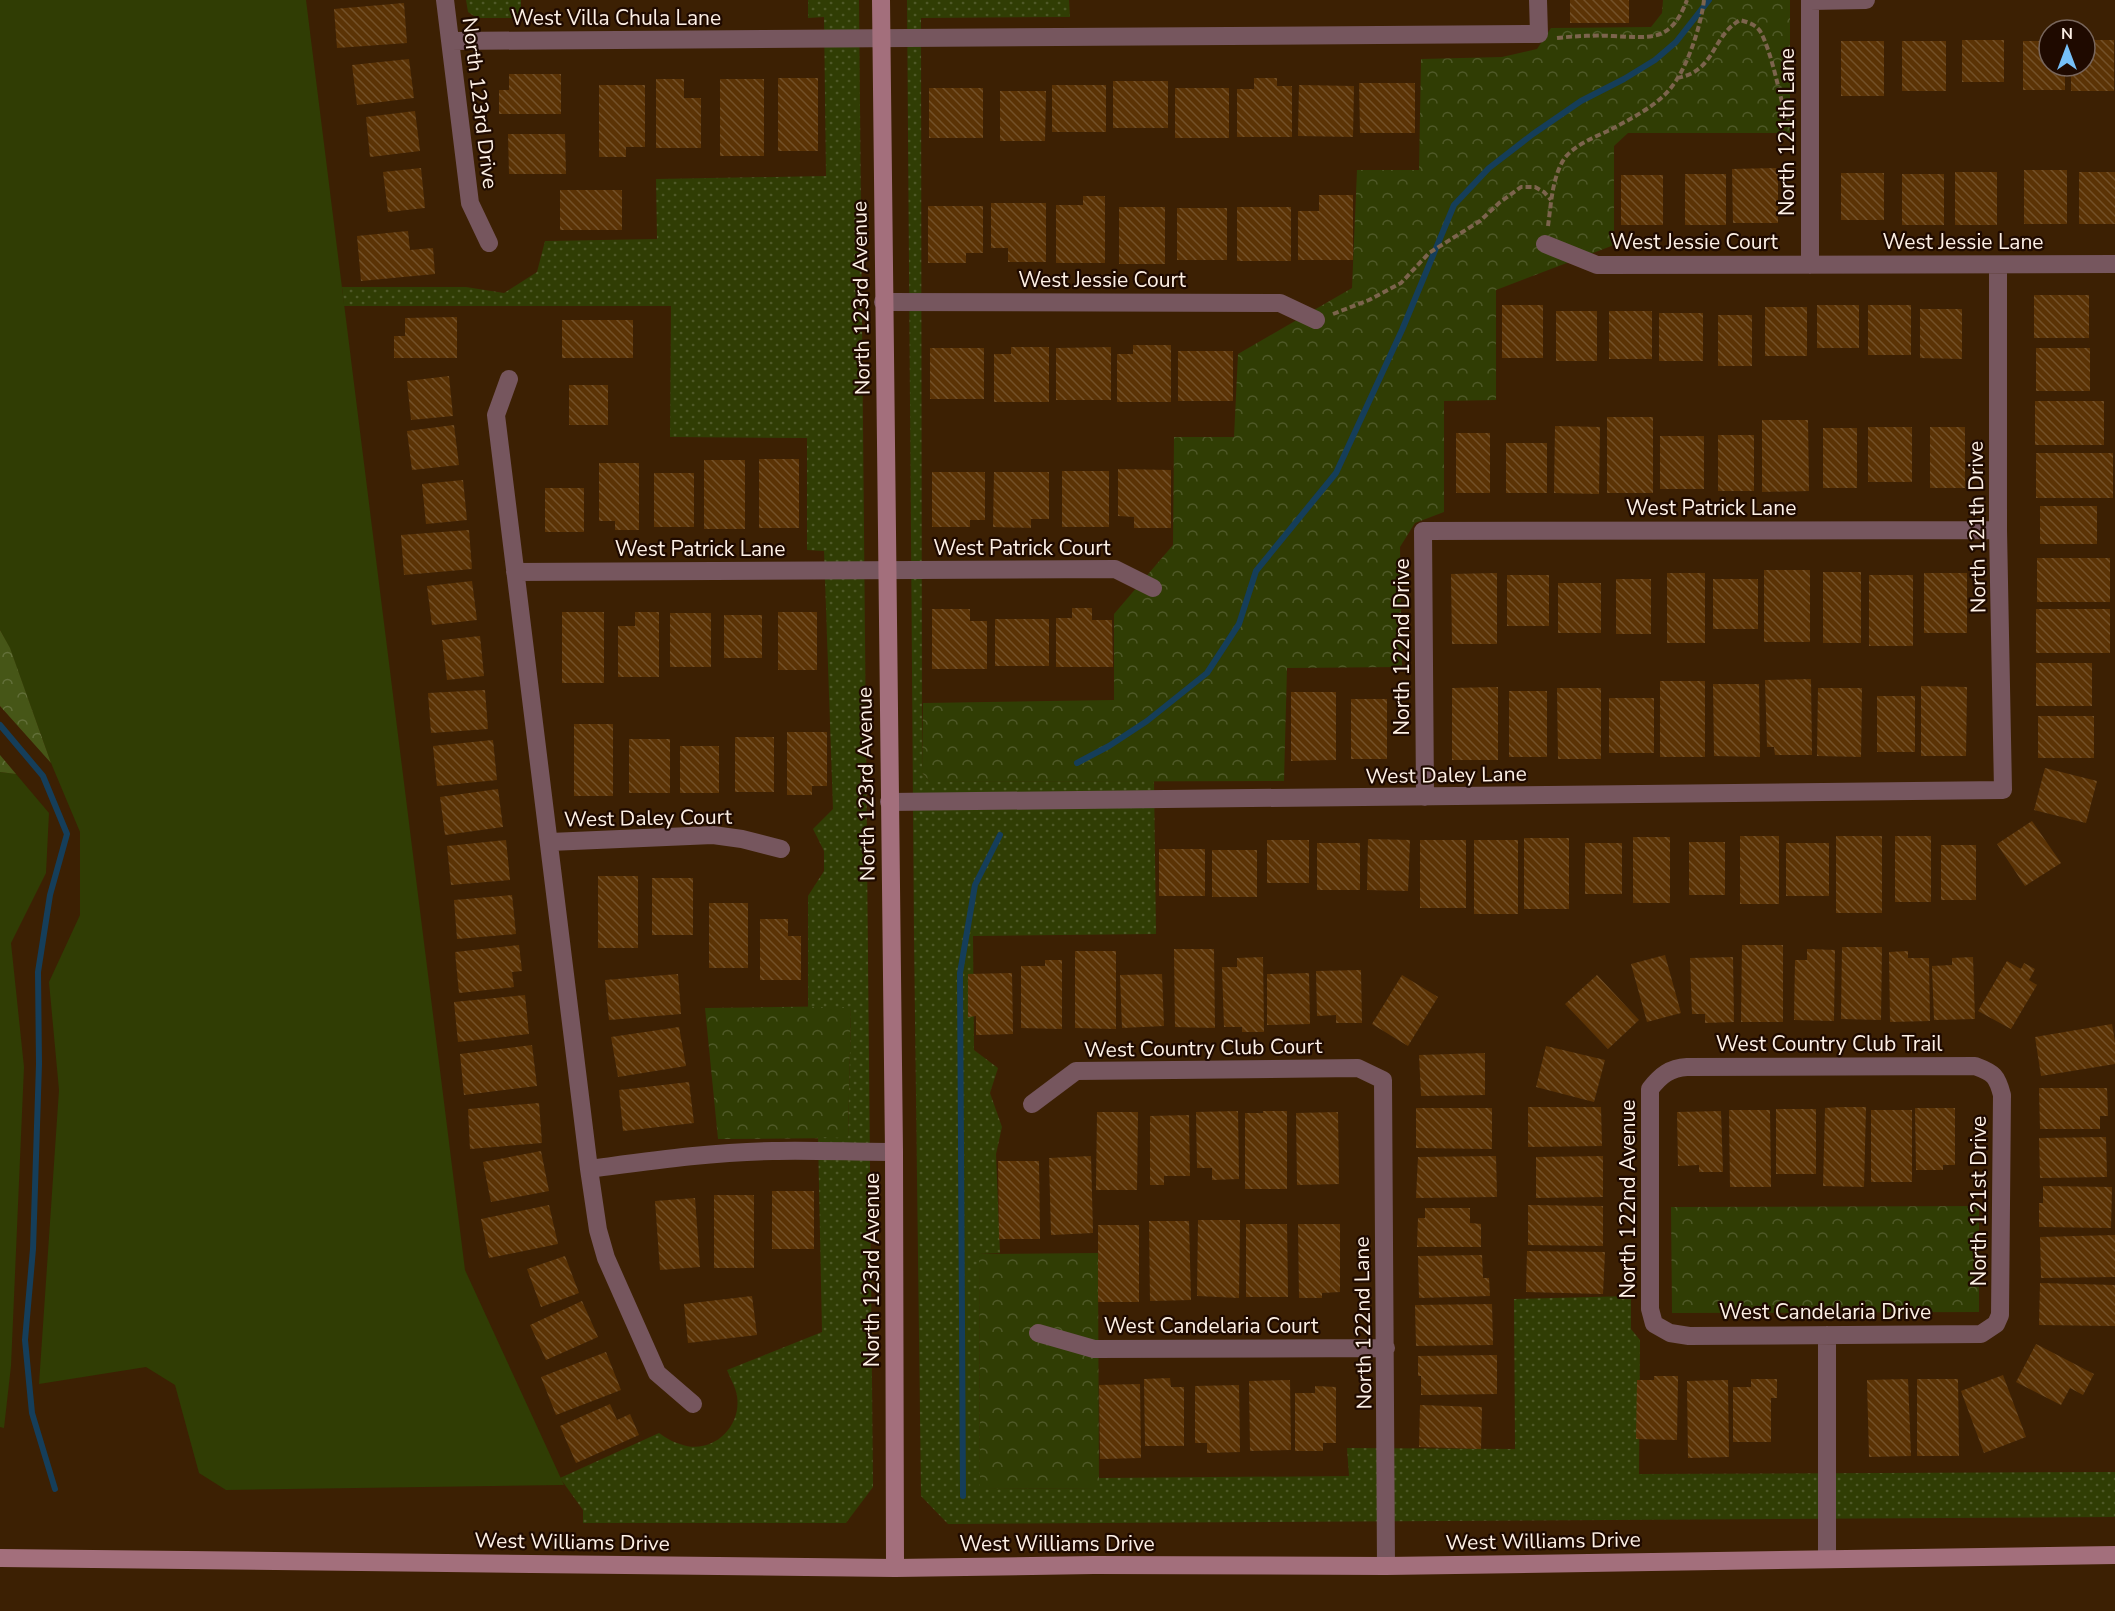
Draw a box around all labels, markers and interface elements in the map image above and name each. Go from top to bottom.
street label: West Villa Chula Lane [511,4,721,32]
street label: North 123rd Drive [456,16,504,190]
north arrow [2037,18,2097,78]
text: N [2061,23,2073,45]
street label: North 121th Lane [1773,48,1801,216]
street label: North 123rd Avenue [845,201,877,395]
street label: West Jessie Court [1610,228,1778,256]
street label: West Jessie Lane [1882,228,2044,256]
street label: West Jessie Court [1018,266,1186,294]
street label: North 121th Drive [1961,441,1993,613]
street label: West Patrick Lane [1626,494,1796,522]
street label: West Patrick Court [933,534,1111,562]
street label: West Patrick Lane [615,535,785,563]
street label: North 122nd Drive [1388,558,1416,736]
street label: North 123rd Avenue [850,687,882,881]
street label: West Daley Lane [1365,760,1527,790]
street label: West Daley Court [564,803,733,833]
street label: West Country Club Trail [1716,1030,1943,1058]
street label: West Country Club Court [1084,1032,1323,1064]
street label: North 122nd Avenue [1614,1100,1642,1298]
street label: North 121st Drive [1965,1116,1993,1286]
street label: North 123rd Avenue [858,1173,886,1367]
street label: North 122nd Lane [1347,1236,1379,1410]
street label: West Candelaria Drive [1719,1298,1931,1326]
street label: West Candelaria Court [1104,1312,1319,1340]
street label: West Williams Drive [1445,1525,1641,1557]
street label: West Williams Drive [474,1526,670,1558]
street label: West Williams Drive [959,1530,1155,1558]

